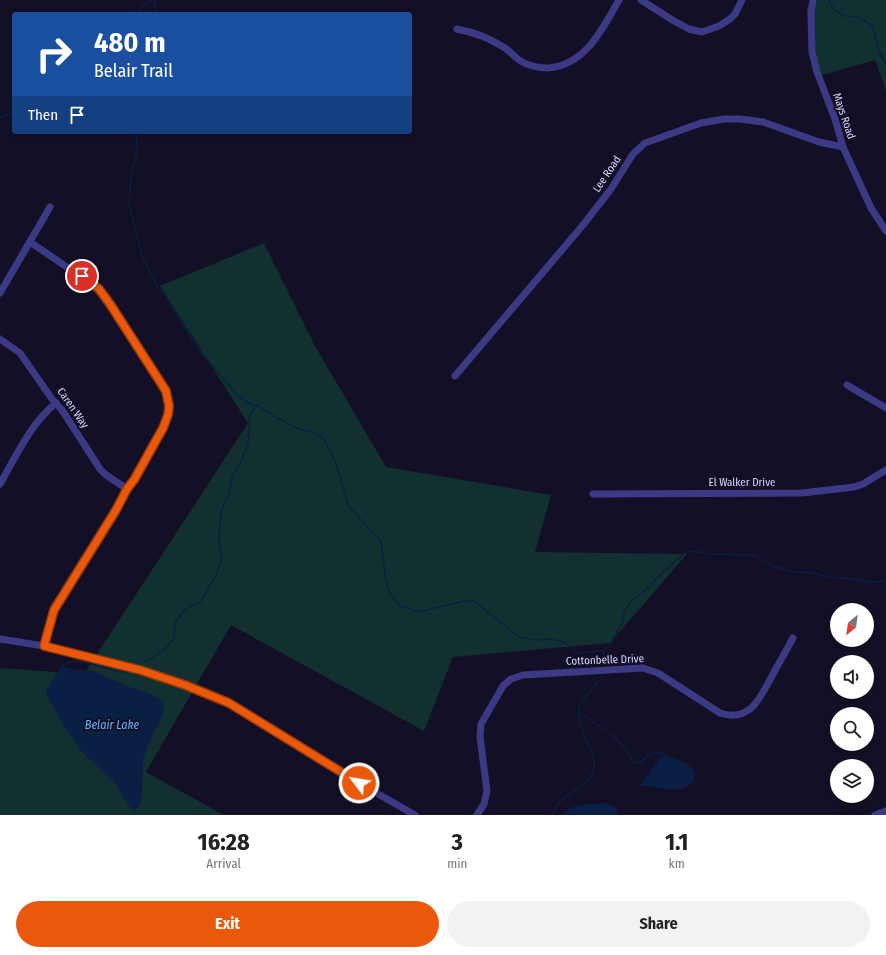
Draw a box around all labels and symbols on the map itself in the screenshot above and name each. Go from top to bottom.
street label: Mays Road [830,91,858,141]
street label: Lee Road [590,153,624,195]
pin [65,259,99,293]
street label: Caren Way [54,385,92,431]
street label: El Walker Drive [709,476,775,489]
north arrow [830,603,874,647]
street label: Cottonbelle Drive [566,652,644,668]
water label: Belair Lake [85,718,140,732]
position arrow [338,762,380,804]

